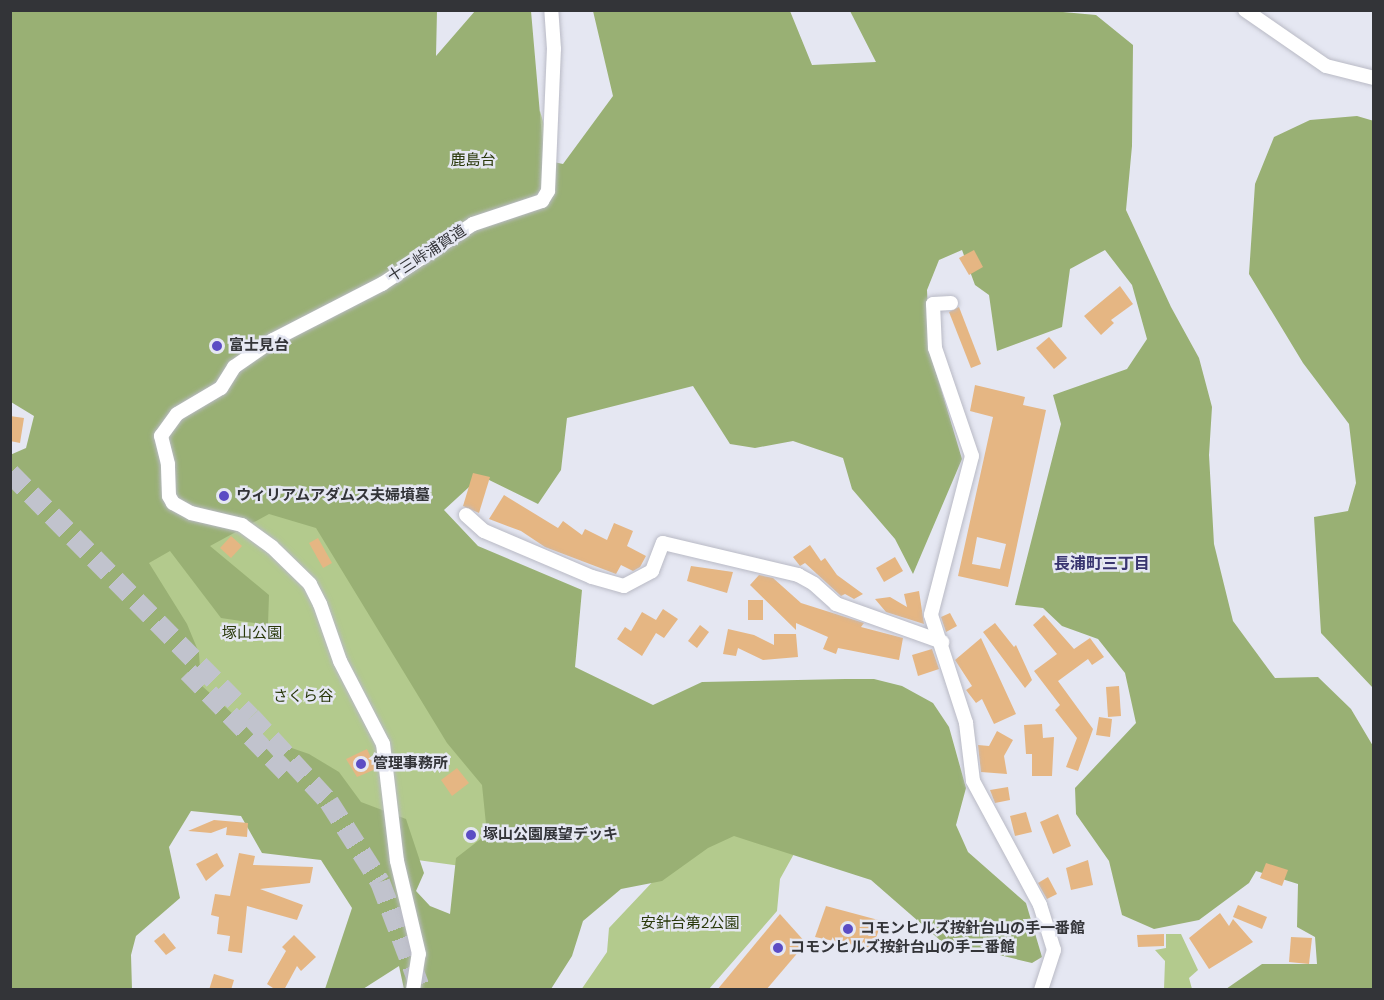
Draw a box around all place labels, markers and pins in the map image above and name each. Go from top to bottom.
place label: 富士見台 [229,337,289,355]
marker: 富士見台 [210,339,224,353]
place label: ウィリアムアダムス夫婦墳墓 [236,487,431,505]
marker: ウィリアムアダムス夫婦墳墓 [217,489,231,503]
place label: 管理事務所 [373,755,448,773]
marker: 管理事務所 [354,757,368,771]
place label: 塚山公園展望デッキ [483,826,618,844]
marker: 塚山公園展望デッキ [464,828,478,842]
place label: コモンヒルズ按針台山の手一番館 [860,920,1085,938]
marker: コモンヒルズ按針台山の手一番館 [841,922,855,936]
place label: コモンヒルズ按針台山の手二番館 [790,939,1015,957]
marker: コモンヒルズ按針台山の手二番館 [771,941,785,955]

